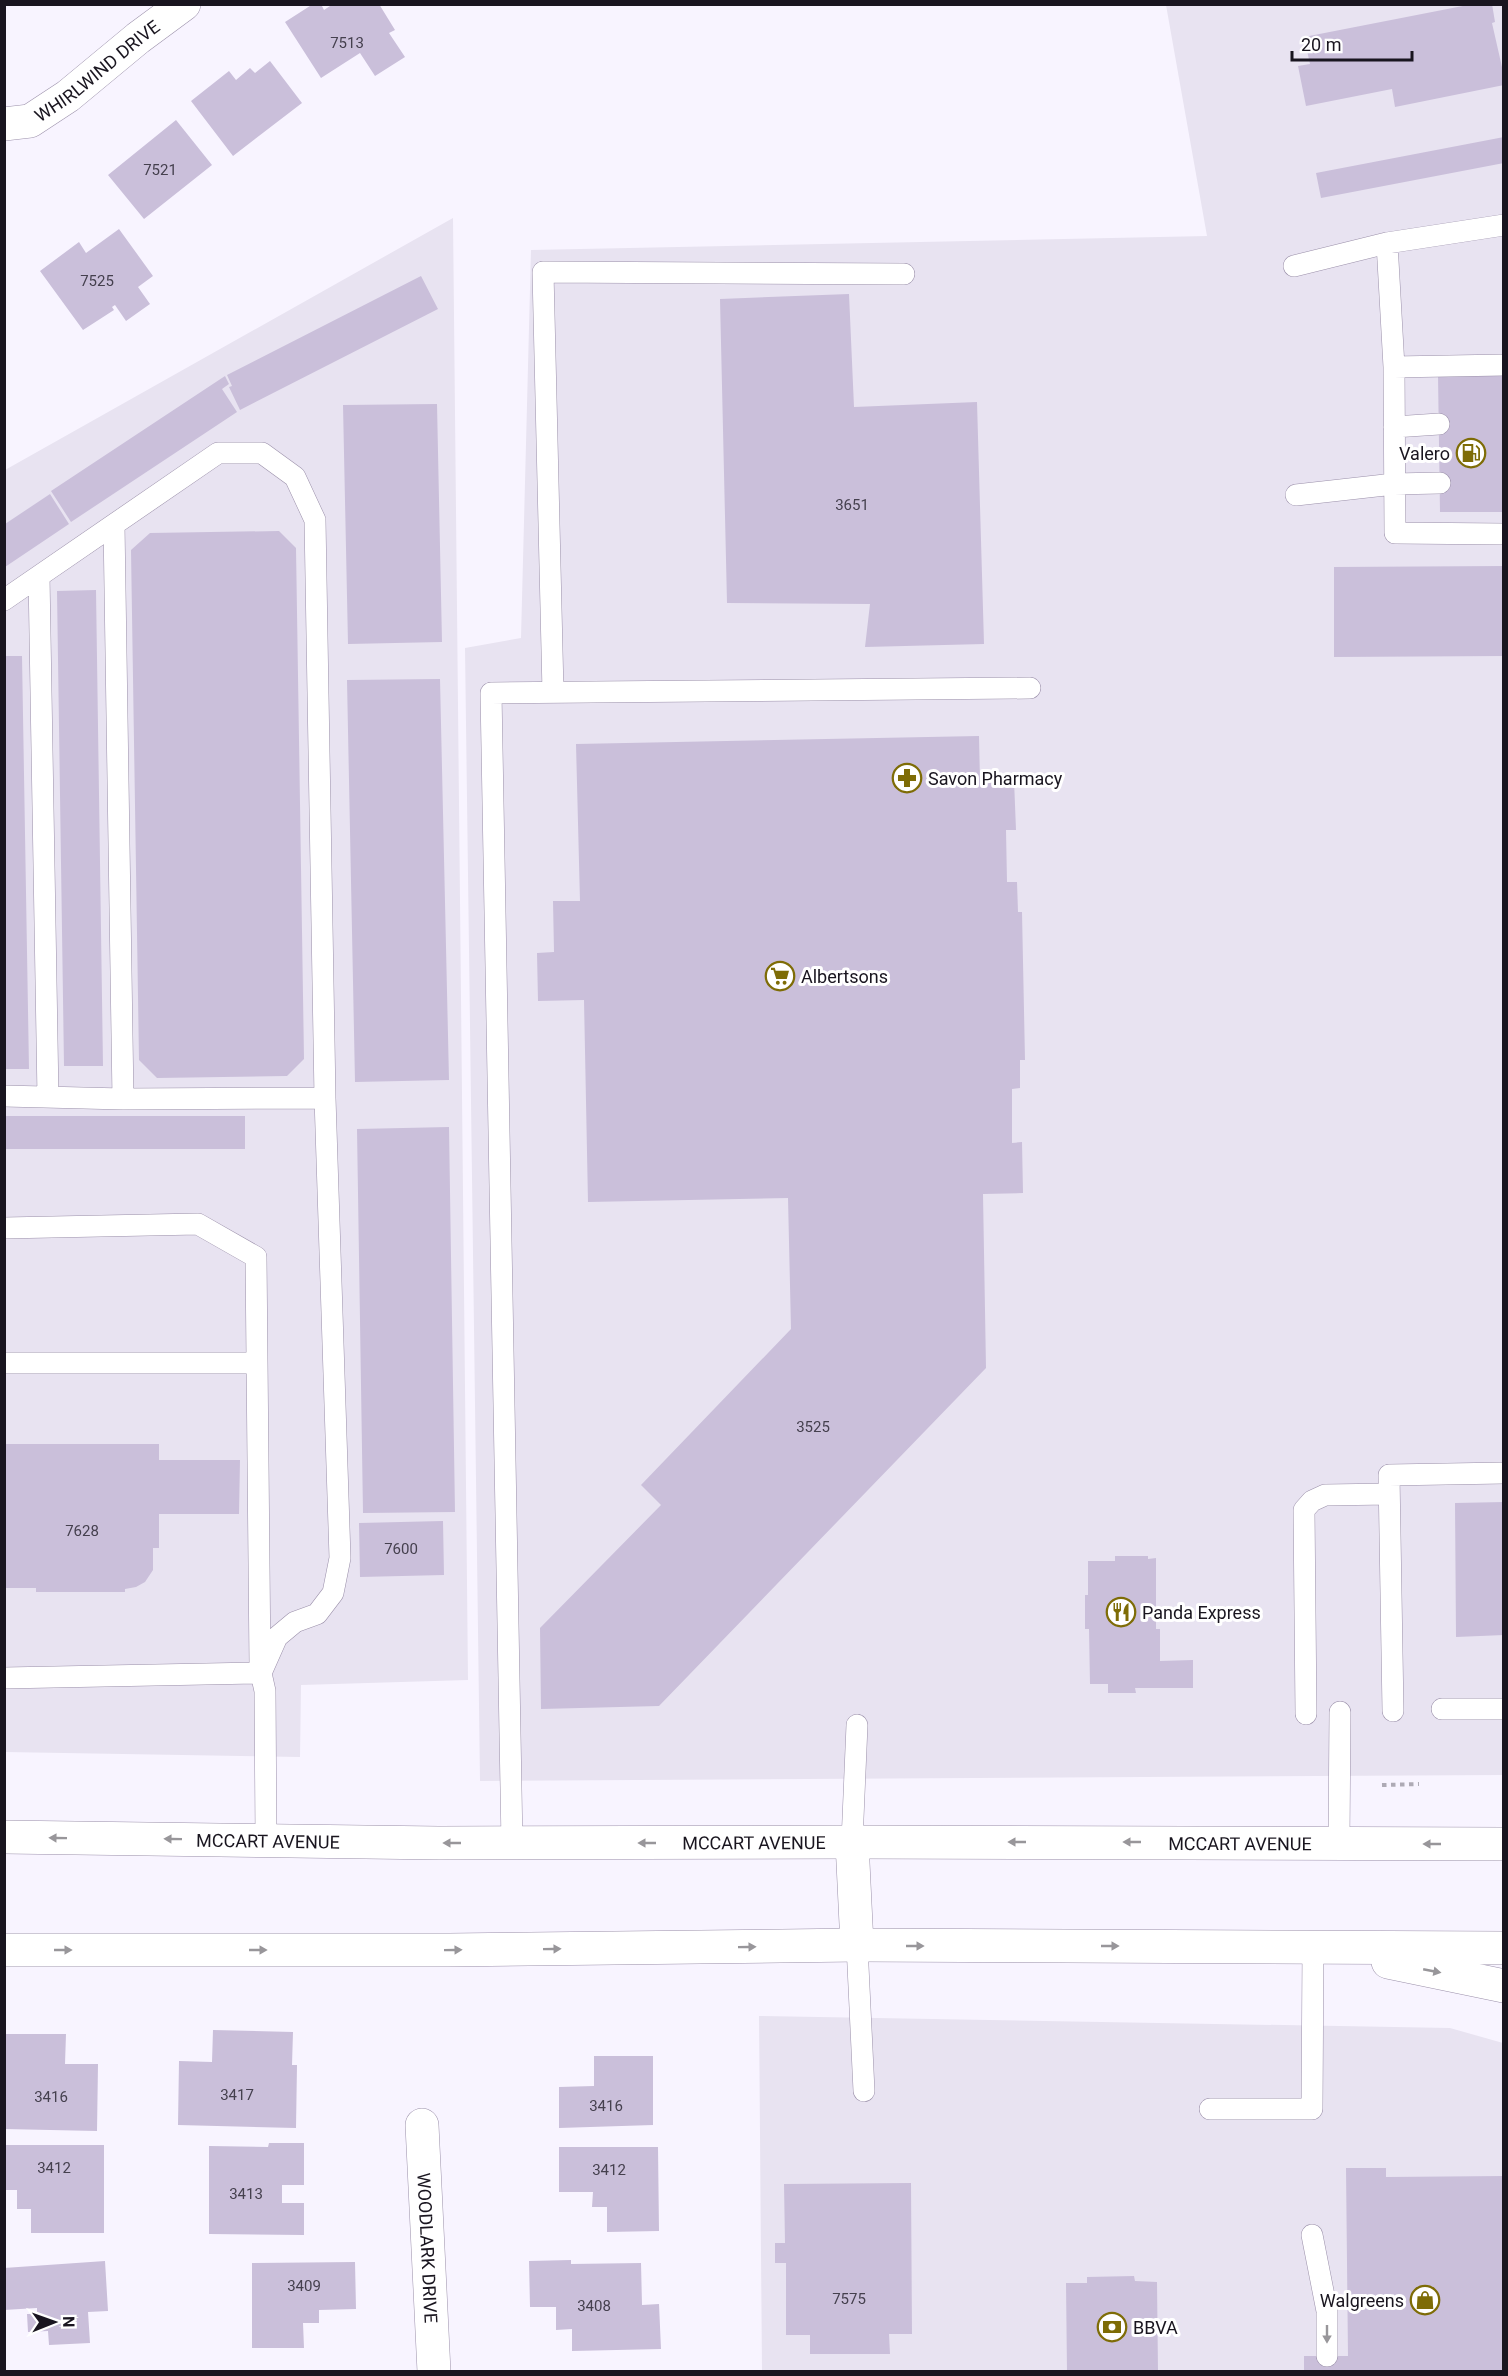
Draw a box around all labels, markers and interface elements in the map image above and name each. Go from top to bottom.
street label: WHIRLWIND DRIVE [30,15,163,126]
scale bar [1292,24,1412,62]
house number: 7513 [330,34,364,52]
text: 20 m [1301,34,1341,55]
house number: 7521 [143,161,177,179]
house number: 7525 [80,272,114,290]
fuel station icon: Valero [1455,437,1487,469]
place label: Valero [1399,443,1450,464]
house number: 3651 [835,496,869,514]
pharmacy icon: Savon Pharmacy [891,762,923,794]
place label: Savon Pharmacy [928,768,1063,789]
supermarket icon: Albertsons [764,960,796,992]
place label: Albertsons [801,966,888,987]
house number: 3525 [796,1418,830,1436]
house number: 7628 [65,1522,99,1540]
house number: 7600 [384,1540,418,1558]
restaurant icon: Panda Express [1105,1596,1137,1628]
place label: Panda Express [1142,1602,1261,1623]
street label: MCCART AVENUE [196,1829,340,1852]
street label: MCCART AVENUE [682,1832,826,1853]
street label: MCCART AVENUE [1168,1832,1312,1854]
one-way arrow [48,1833,67,1843]
one-way arrow [163,1834,182,1844]
one-way arrow [1007,1837,1026,1847]
one-way arrow [1123,1837,1142,1847]
one-way arrow [442,1838,461,1848]
one-way arrow [637,1838,656,1847]
one-way arrow [1423,1839,1442,1849]
one-way arrow [906,1941,925,1951]
one-way arrow [1101,1941,1120,1951]
one-way arrow [738,1942,757,1952]
one-way arrow [543,1944,562,1954]
one-way arrow [53,1945,72,1955]
one-way arrow [248,1945,267,1955]
one-way arrow [443,1945,462,1955]
one-way arrow [1422,1967,1441,1976]
house number: 3417 [220,2086,254,2104]
house number: 3416 [34,2088,68,2106]
house number: 3416 [589,2097,623,2115]
house number: 3412 [37,2159,71,2177]
house number: 3412 [592,2161,626,2179]
street label: WOODLARK DRIVE [414,2172,442,2324]
house number: 3413 [229,2185,263,2203]
house number: 3409 [287,2277,321,2295]
shop icon: Walgreens [1409,2284,1441,2316]
house number: 7575 [832,2290,866,2308]
place label: Walgreens [1320,2290,1404,2311]
north arrow [24,2292,84,2352]
house number: 3408 [577,2297,611,2315]
bank icon: BBVA [1096,2311,1128,2343]
text: N [59,2316,78,2328]
place label: BBVA [1133,2317,1178,2338]
one-way arrow [1322,2324,1332,2343]

